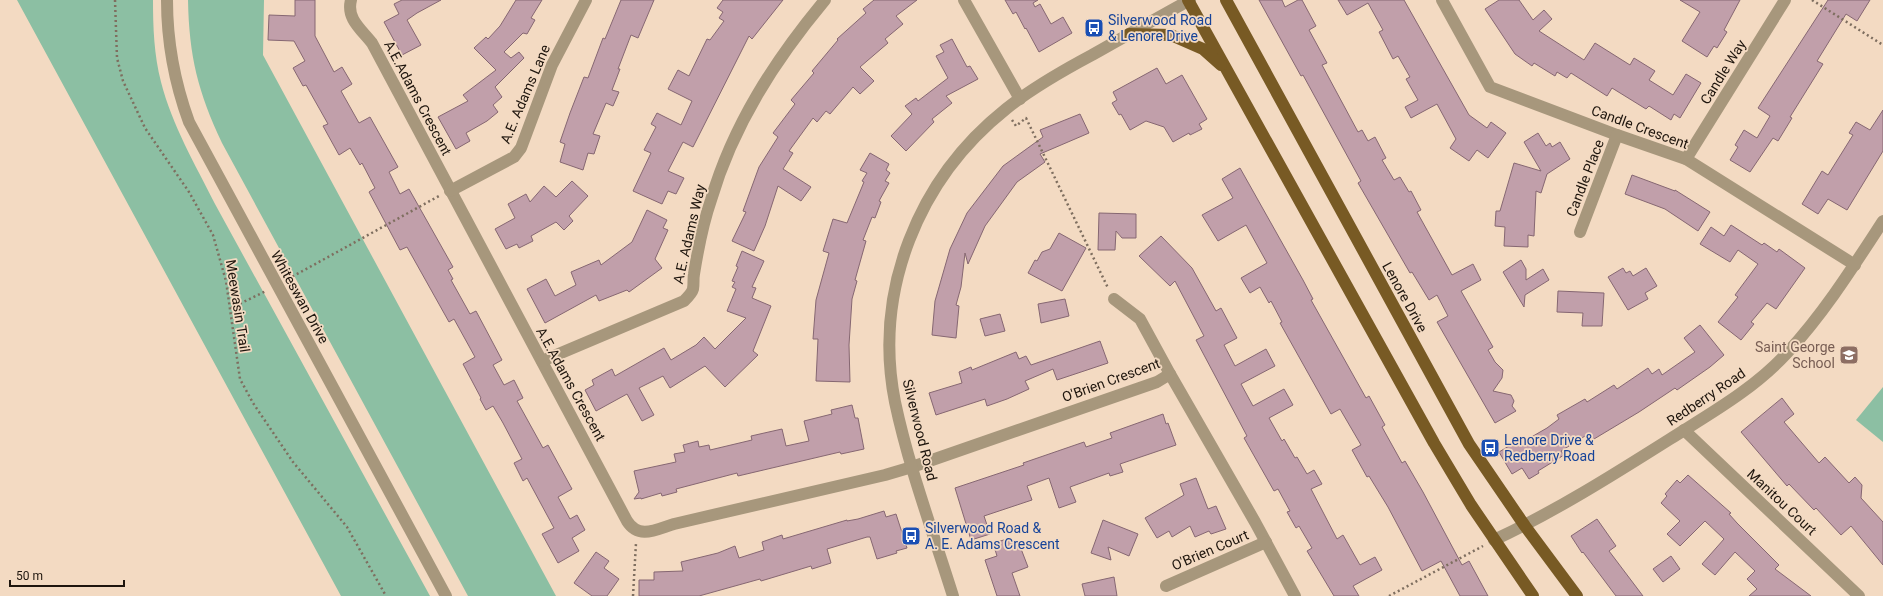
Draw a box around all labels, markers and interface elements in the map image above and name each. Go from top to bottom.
place label: Silverwood Road & Lenore Drive [1108,12,1212,44]
bus stop icon: Silverwood Road & Lenore Drive [1083,17,1105,39]
street label: Candle Way [1697,36,1749,107]
street label: A.E.Adams Crescent [381,38,455,158]
street label: A.E. Adams Lane [497,42,553,146]
street label: Candle Crescent [1589,102,1691,152]
street label: Candle Place [1563,137,1607,219]
street label: A.E. Adams Way [670,182,708,285]
street label: Whiteswan Drive [268,248,332,346]
street label: Meewasin Trail [223,259,253,353]
street label: Lenore Drive [1379,259,1431,335]
street label: A.E.Adams Crescent [533,324,609,444]
place label: Saint George School [1755,339,1835,371]
school or university icon: Saint George School [1838,344,1860,366]
street label: O'Brien Crescent [1060,355,1163,405]
street label: Redberry Road [1664,365,1748,429]
street label: Silverwood Road [900,378,940,482]
place label: Lenore Drive & Redberry Road [1504,432,1595,464]
bus stop icon: Lenore Drive & Redberry Road [1479,437,1501,459]
street label: Manitou Court [1744,466,1820,539]
place label: Silverwood Road & A. E. Adams Crescent [925,520,1060,552]
bus stop icon: Silverwood Road & A. E. Adams Crescent [900,525,922,547]
street label: O'Brien Court [1169,526,1251,573]
scale bar [10,562,124,588]
text: 50 m [16,569,43,583]

